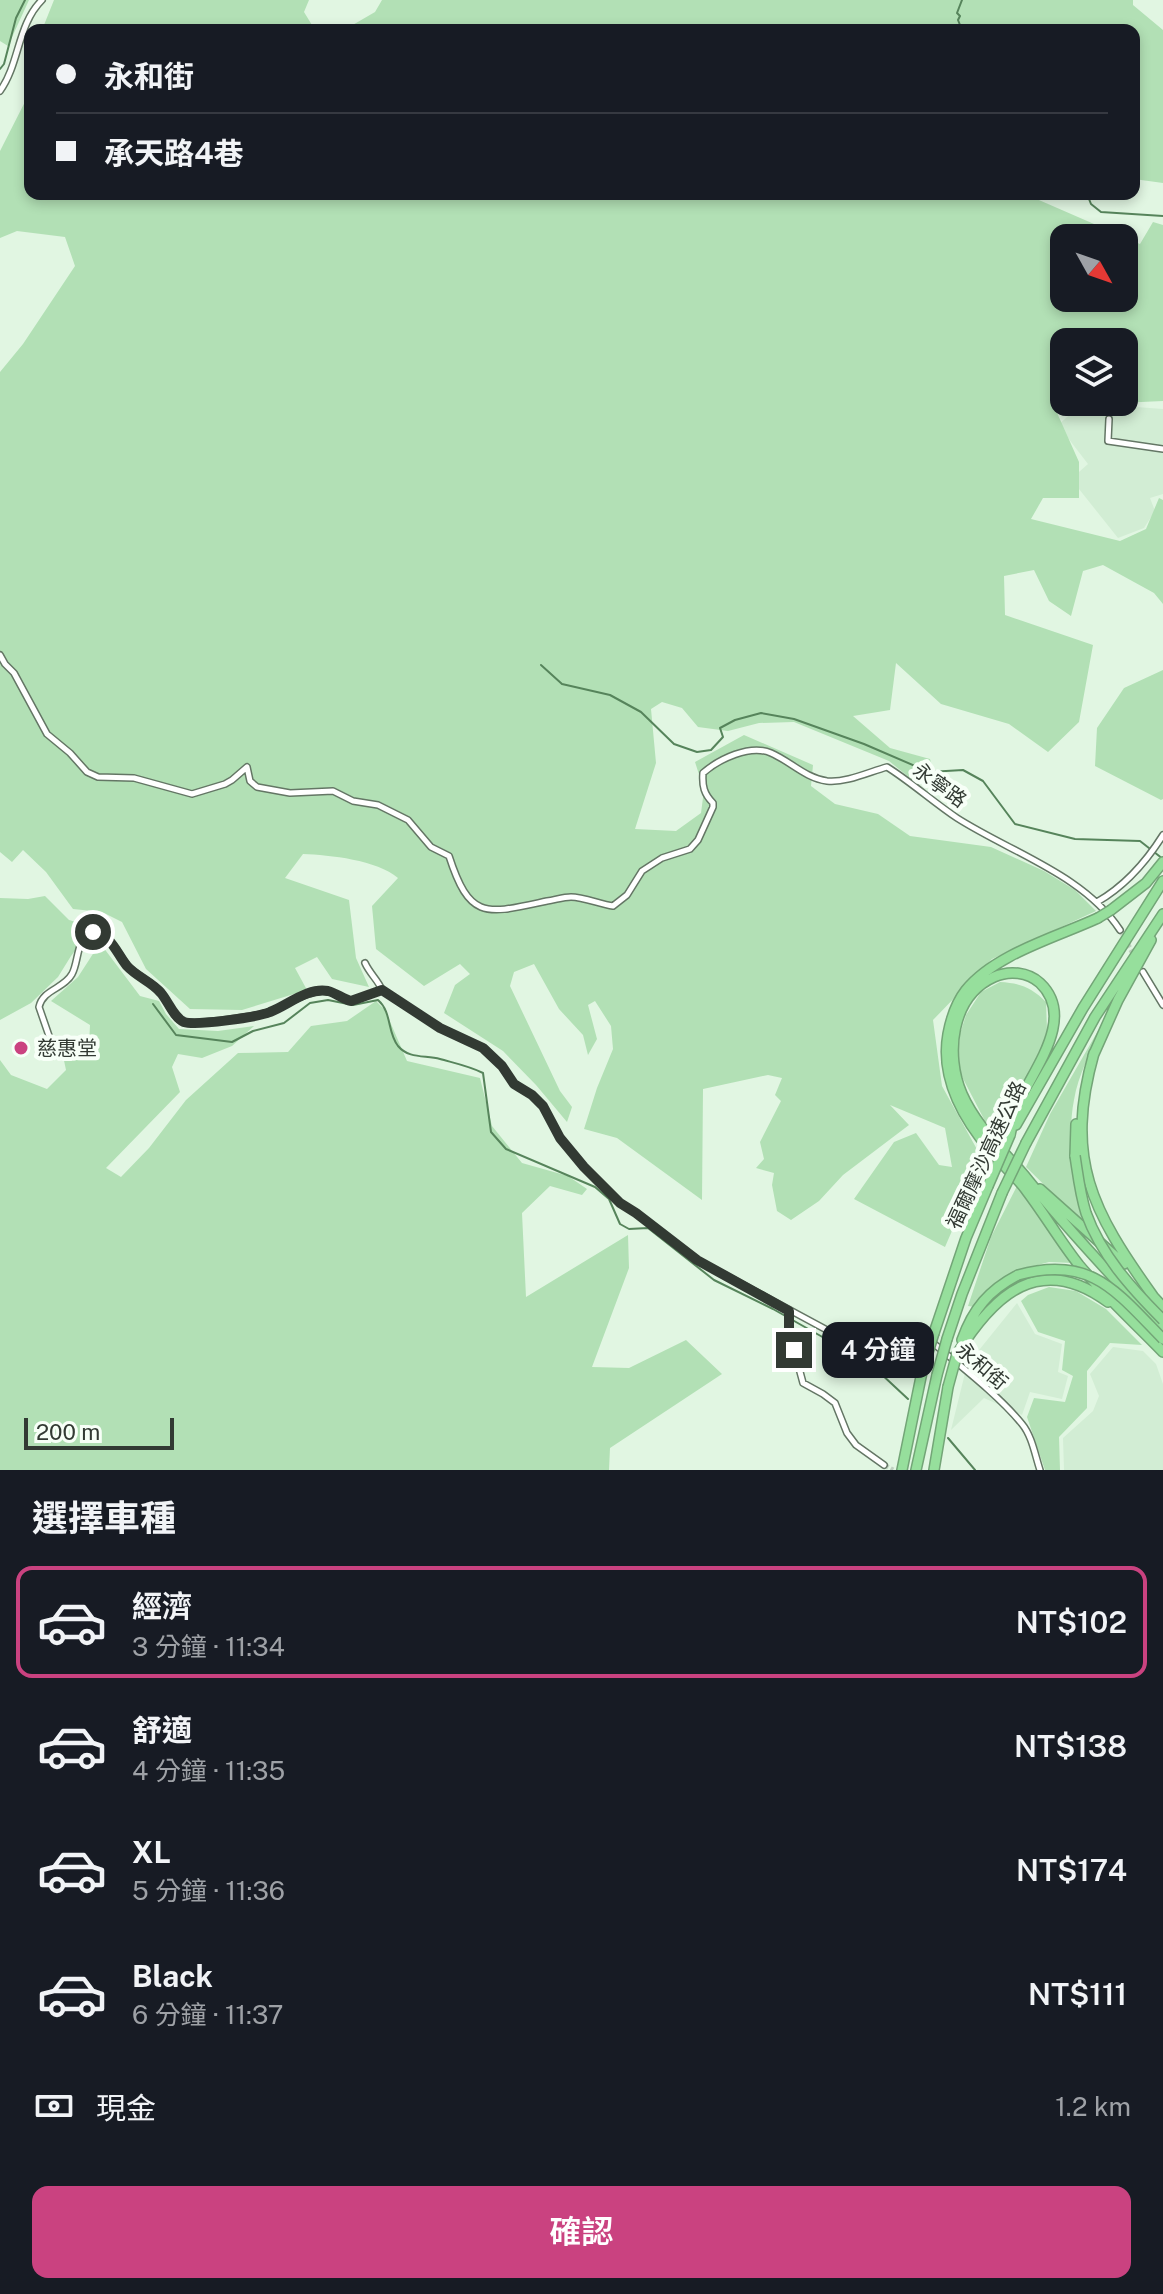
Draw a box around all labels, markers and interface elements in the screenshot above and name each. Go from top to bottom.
text: 永和街 [104,58,194,94]
text: 承天路4巷 [104,135,244,171]
north arrow [1050,224,1138,312]
map controls [1050,224,1138,416]
button: layers [1050,328,1138,416]
street label: 永寧路 [909,758,971,812]
route start [75,914,111,950]
place label: 慈惠堂 [37,1036,97,1060]
marker: 慈惠堂 [12,1039,30,1057]
street label: 福爾摩沙高速公路 [941,1077,1031,1233]
callout: 4 分鐘 [822,1322,934,1378]
route end [776,1332,812,1368]
text: 4 分鐘 [841,1334,915,1365]
street label: 永和街 [951,1337,1013,1395]
scale bar [24,1414,174,1450]
text: 200 m [36,1419,100,1445]
text: 選擇車種 [32,1497,176,1539]
icon: car [36,1586,108,1658]
text: 經濟 [132,1588,192,1624]
text: NT$102 [1016,1604,1127,1640]
text: 3 分鐘 · 11:34 [132,1631,285,1662]
icon: car [36,1710,108,1782]
text: 舒適 [132,1712,192,1748]
text: NT$138 [1014,1728,1127,1764]
text: 4 分鐘 · 11:35 [132,1755,285,1786]
icon: car [36,1834,108,1906]
text: XL [132,1834,171,1870]
text: NT$174 [1016,1852,1127,1888]
text: 5 分鐘 · 11:36 [132,1875,285,1906]
icon: car [36,1958,108,2030]
text: Black [132,1958,213,1994]
text: NT$111 [1028,1976,1127,2012]
text: 6 分鐘 · 11:37 [132,1999,283,2030]
icon: cash [32,2084,76,2128]
text: 現金 [96,2090,156,2126]
text: 1.2 km [1055,2091,1131,2122]
button: 確認 [32,2186,1131,2278]

